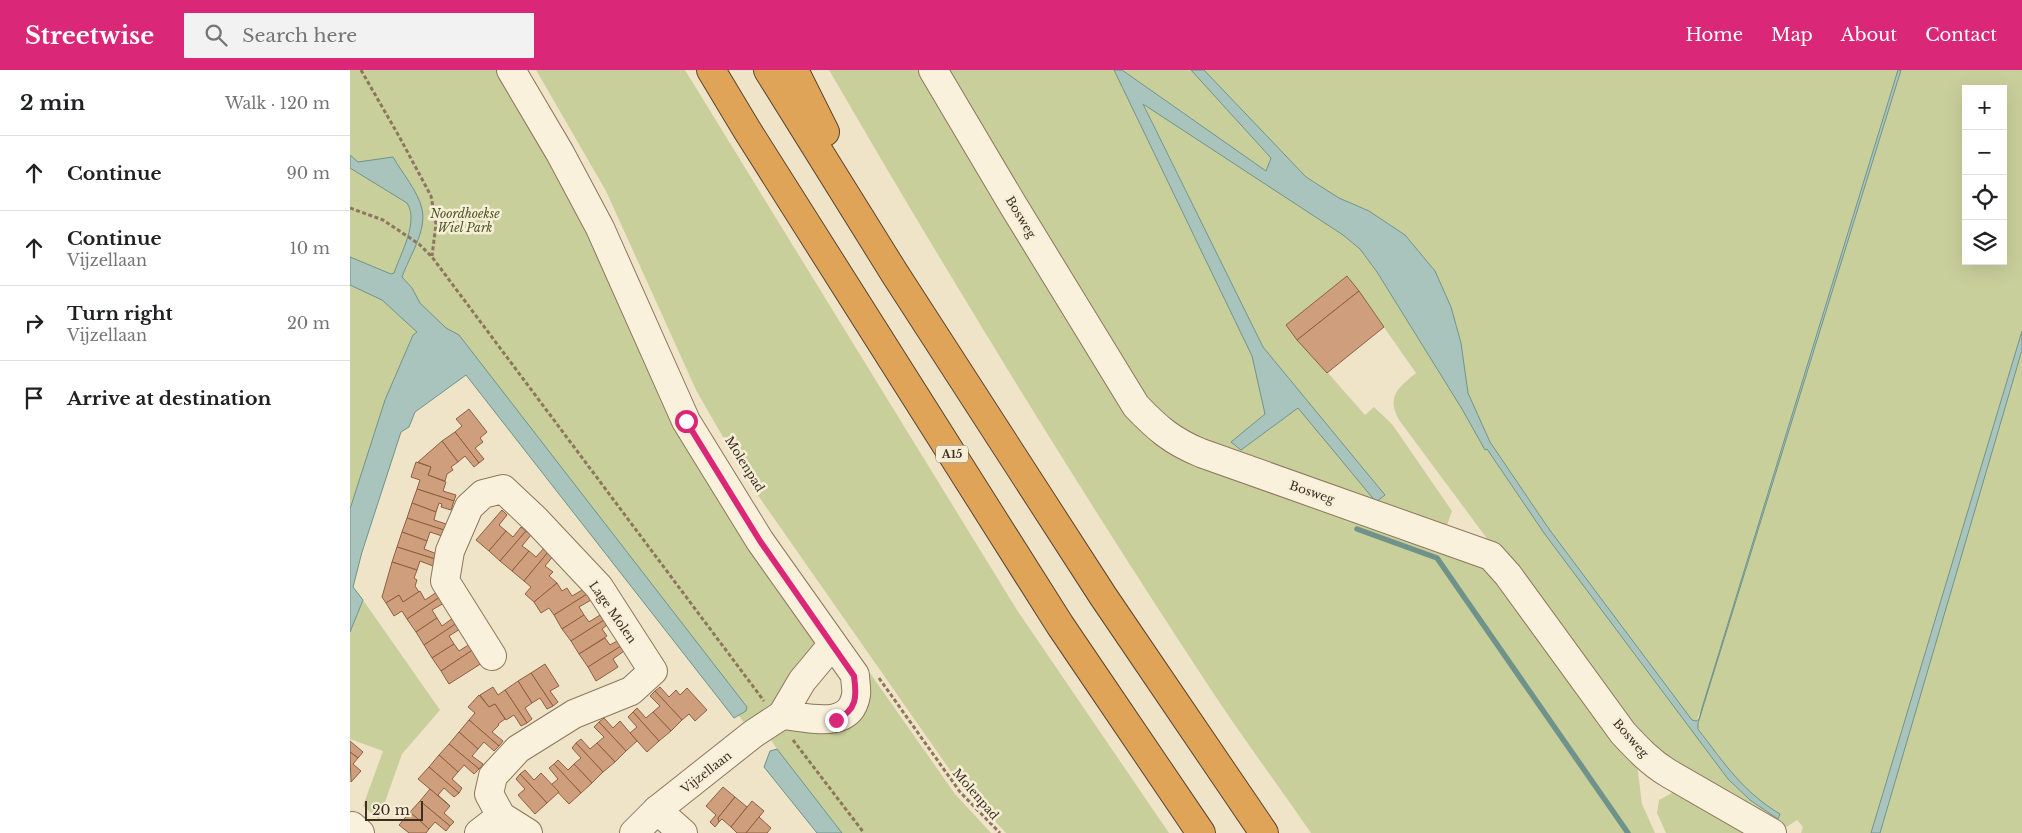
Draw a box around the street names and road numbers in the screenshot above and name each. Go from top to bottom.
street label: Bosweg [1003,193,1040,241]
street label: Molenpad [722,434,768,494]
road number: A15 [936,446,968,462]
street label: Bosweg [1288,477,1337,507]
street label: Lage Molen [586,578,640,646]
street label: Bosweg [1610,716,1652,761]
street label: Vijzellaan [677,748,734,797]
street label: Molenpad [950,765,1002,823]

